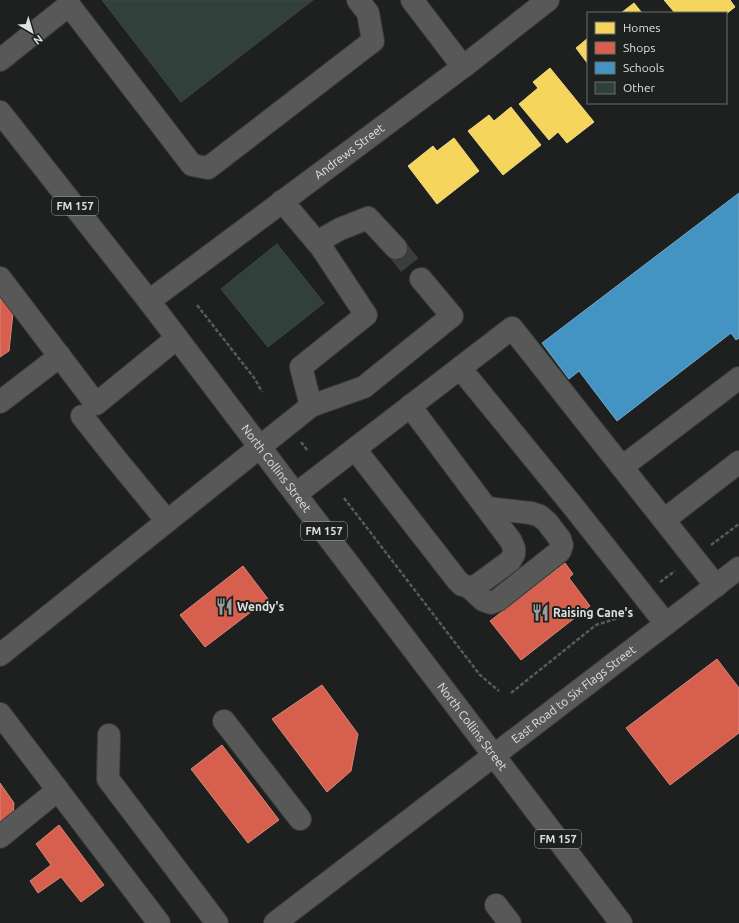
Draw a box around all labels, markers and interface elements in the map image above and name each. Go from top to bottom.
north arrow [12,12,52,52]
legend [587,12,727,104]
text: Homes [623,21,661,34]
text: N [31,33,45,47]
text: Shops [623,41,655,54]
text: Schools [623,61,664,74]
text: Other [623,81,656,94]
street label: Andrews Street [312,121,387,181]
road number: FM 157 [52,197,98,215]
street label: North Collins Street [239,422,314,515]
road number: FM 157 [301,522,347,540]
restaurant icon: Wendy's [214,597,234,617]
place label: Wendy's [237,600,284,613]
restaurant icon: Raising Cane's [530,603,550,623]
place label: Raising Cane's [553,606,634,619]
street label: East Road to Six Flags Street [509,642,638,746]
street label: North Collins Street [435,680,510,773]
road number: FM 157 [535,830,581,848]

